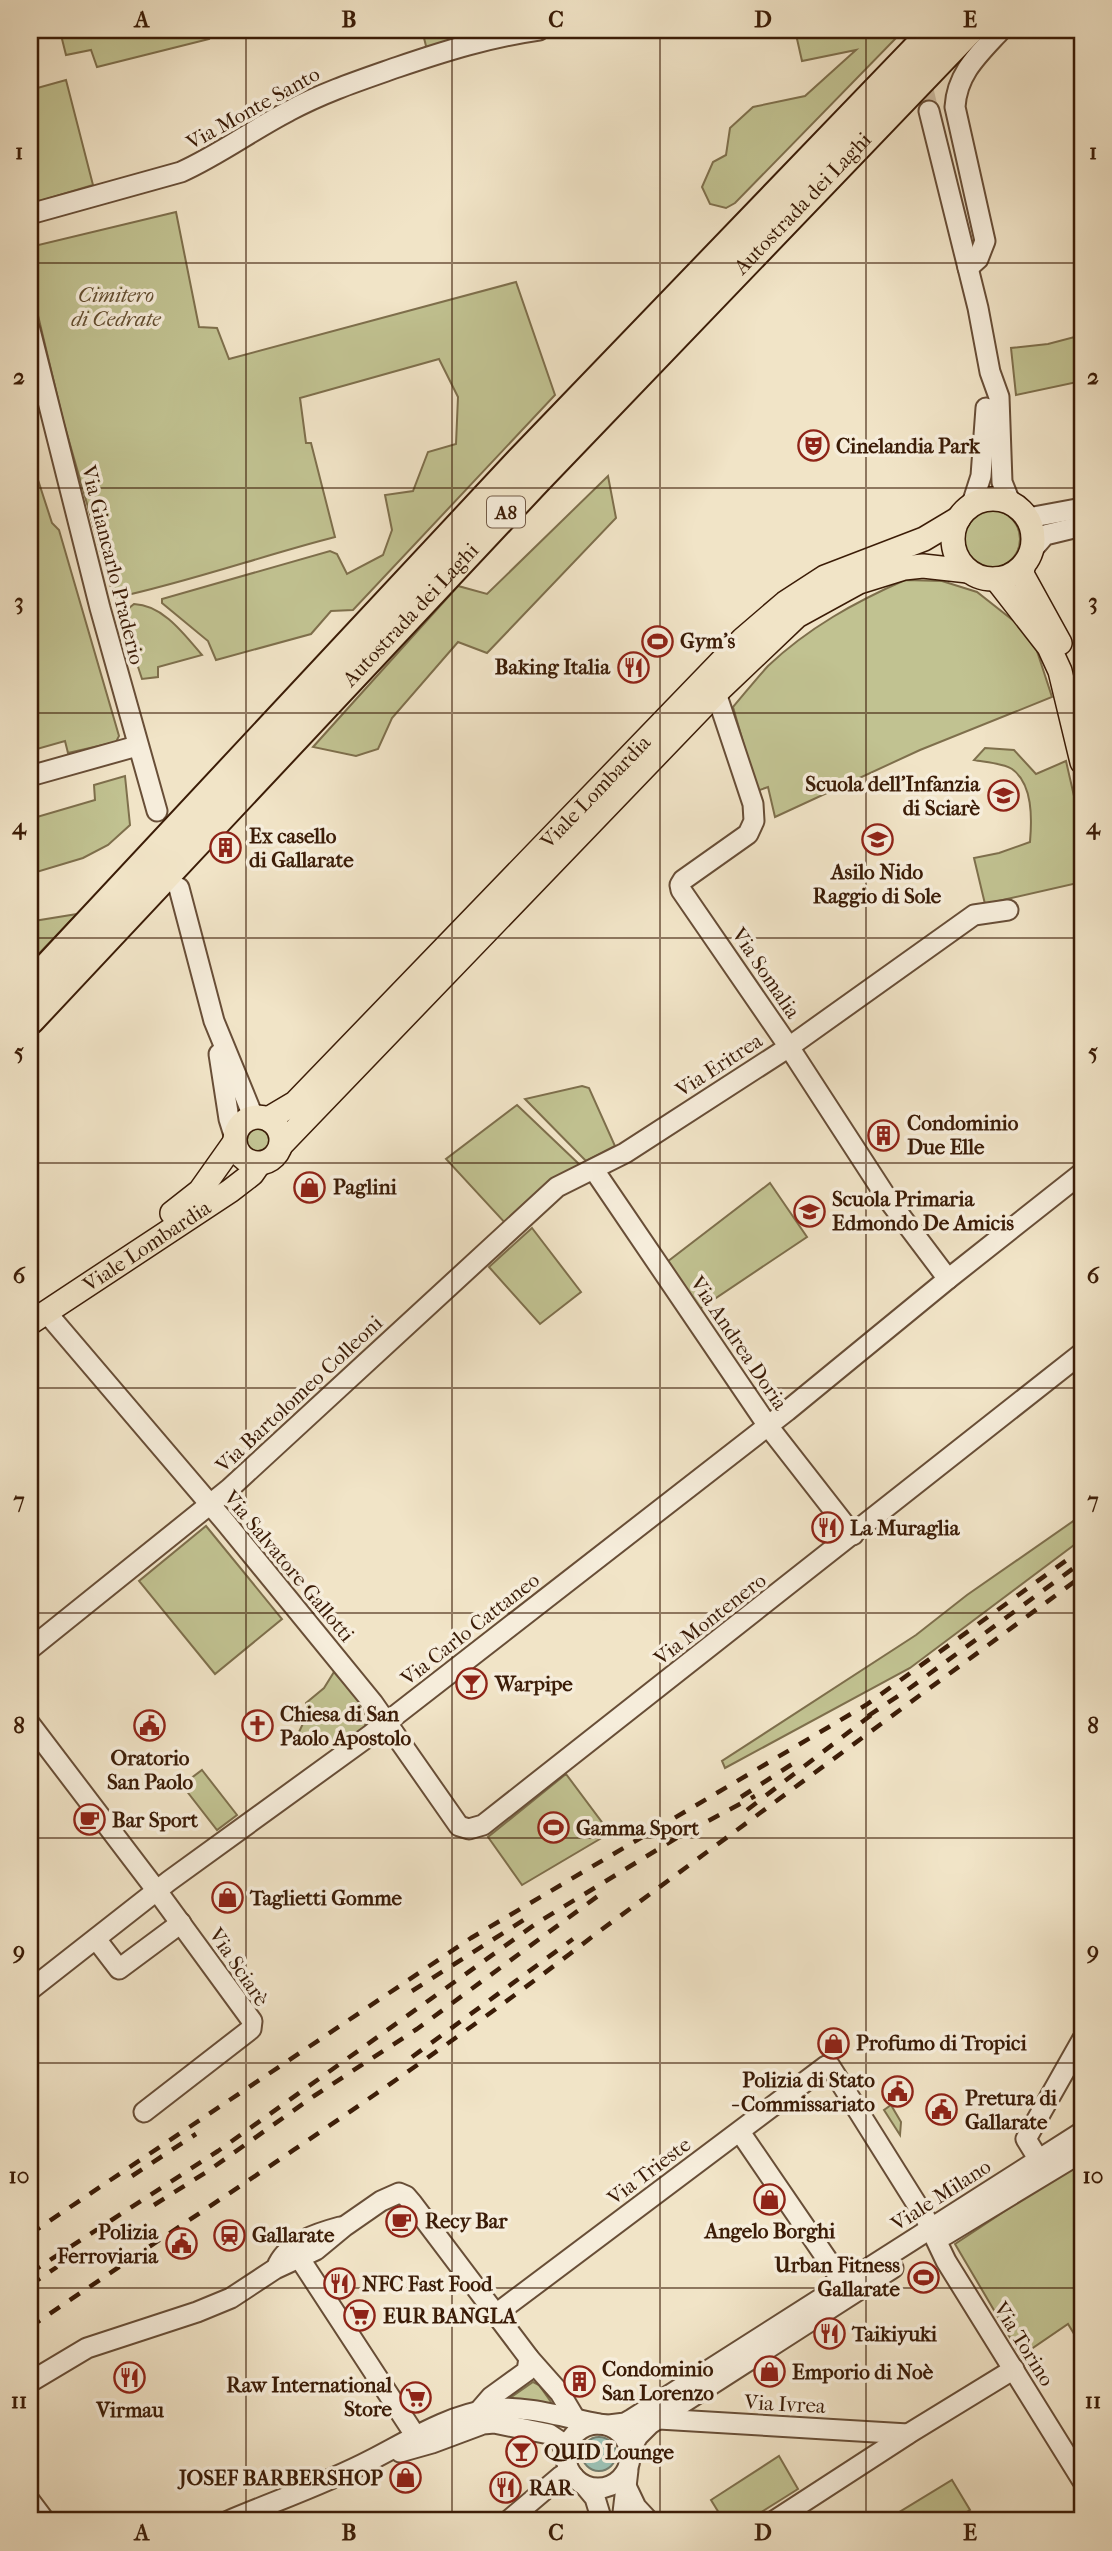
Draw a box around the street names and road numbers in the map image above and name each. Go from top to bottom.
street label: Via Monte Santo [181,61,324,155]
street label: Autostrada dei Laghi [728,128,876,280]
street label: Via Giancarlo Praderio [76,462,149,667]
road number: A8 [487,496,525,527]
street label: Autostrada dei Laghi [337,538,483,692]
street label: Viale Lombardia [535,730,656,854]
street label: Via Somalia [726,922,805,1023]
street label: Via Eritrea [670,1028,767,1102]
street label: Viale Lombardia [78,1195,215,1297]
street label: Via Andrea Doria [685,1271,793,1415]
street label: Via Bartolomeo Colleoni [210,1311,387,1478]
street label: Via Salvatore Gallotti [218,1485,359,1646]
street label: Via Carlo Cattaneo [395,1567,544,1691]
street label: Via Montenero [648,1568,771,1671]
street label: Via Sciarè [204,1922,274,2011]
street label: Via Trieste [602,2132,695,2211]
street label: Viale Milano [886,2154,995,2237]
street label: Via Torino [988,2297,1059,2390]
street label: Via Ivrea [743,2390,826,2418]

